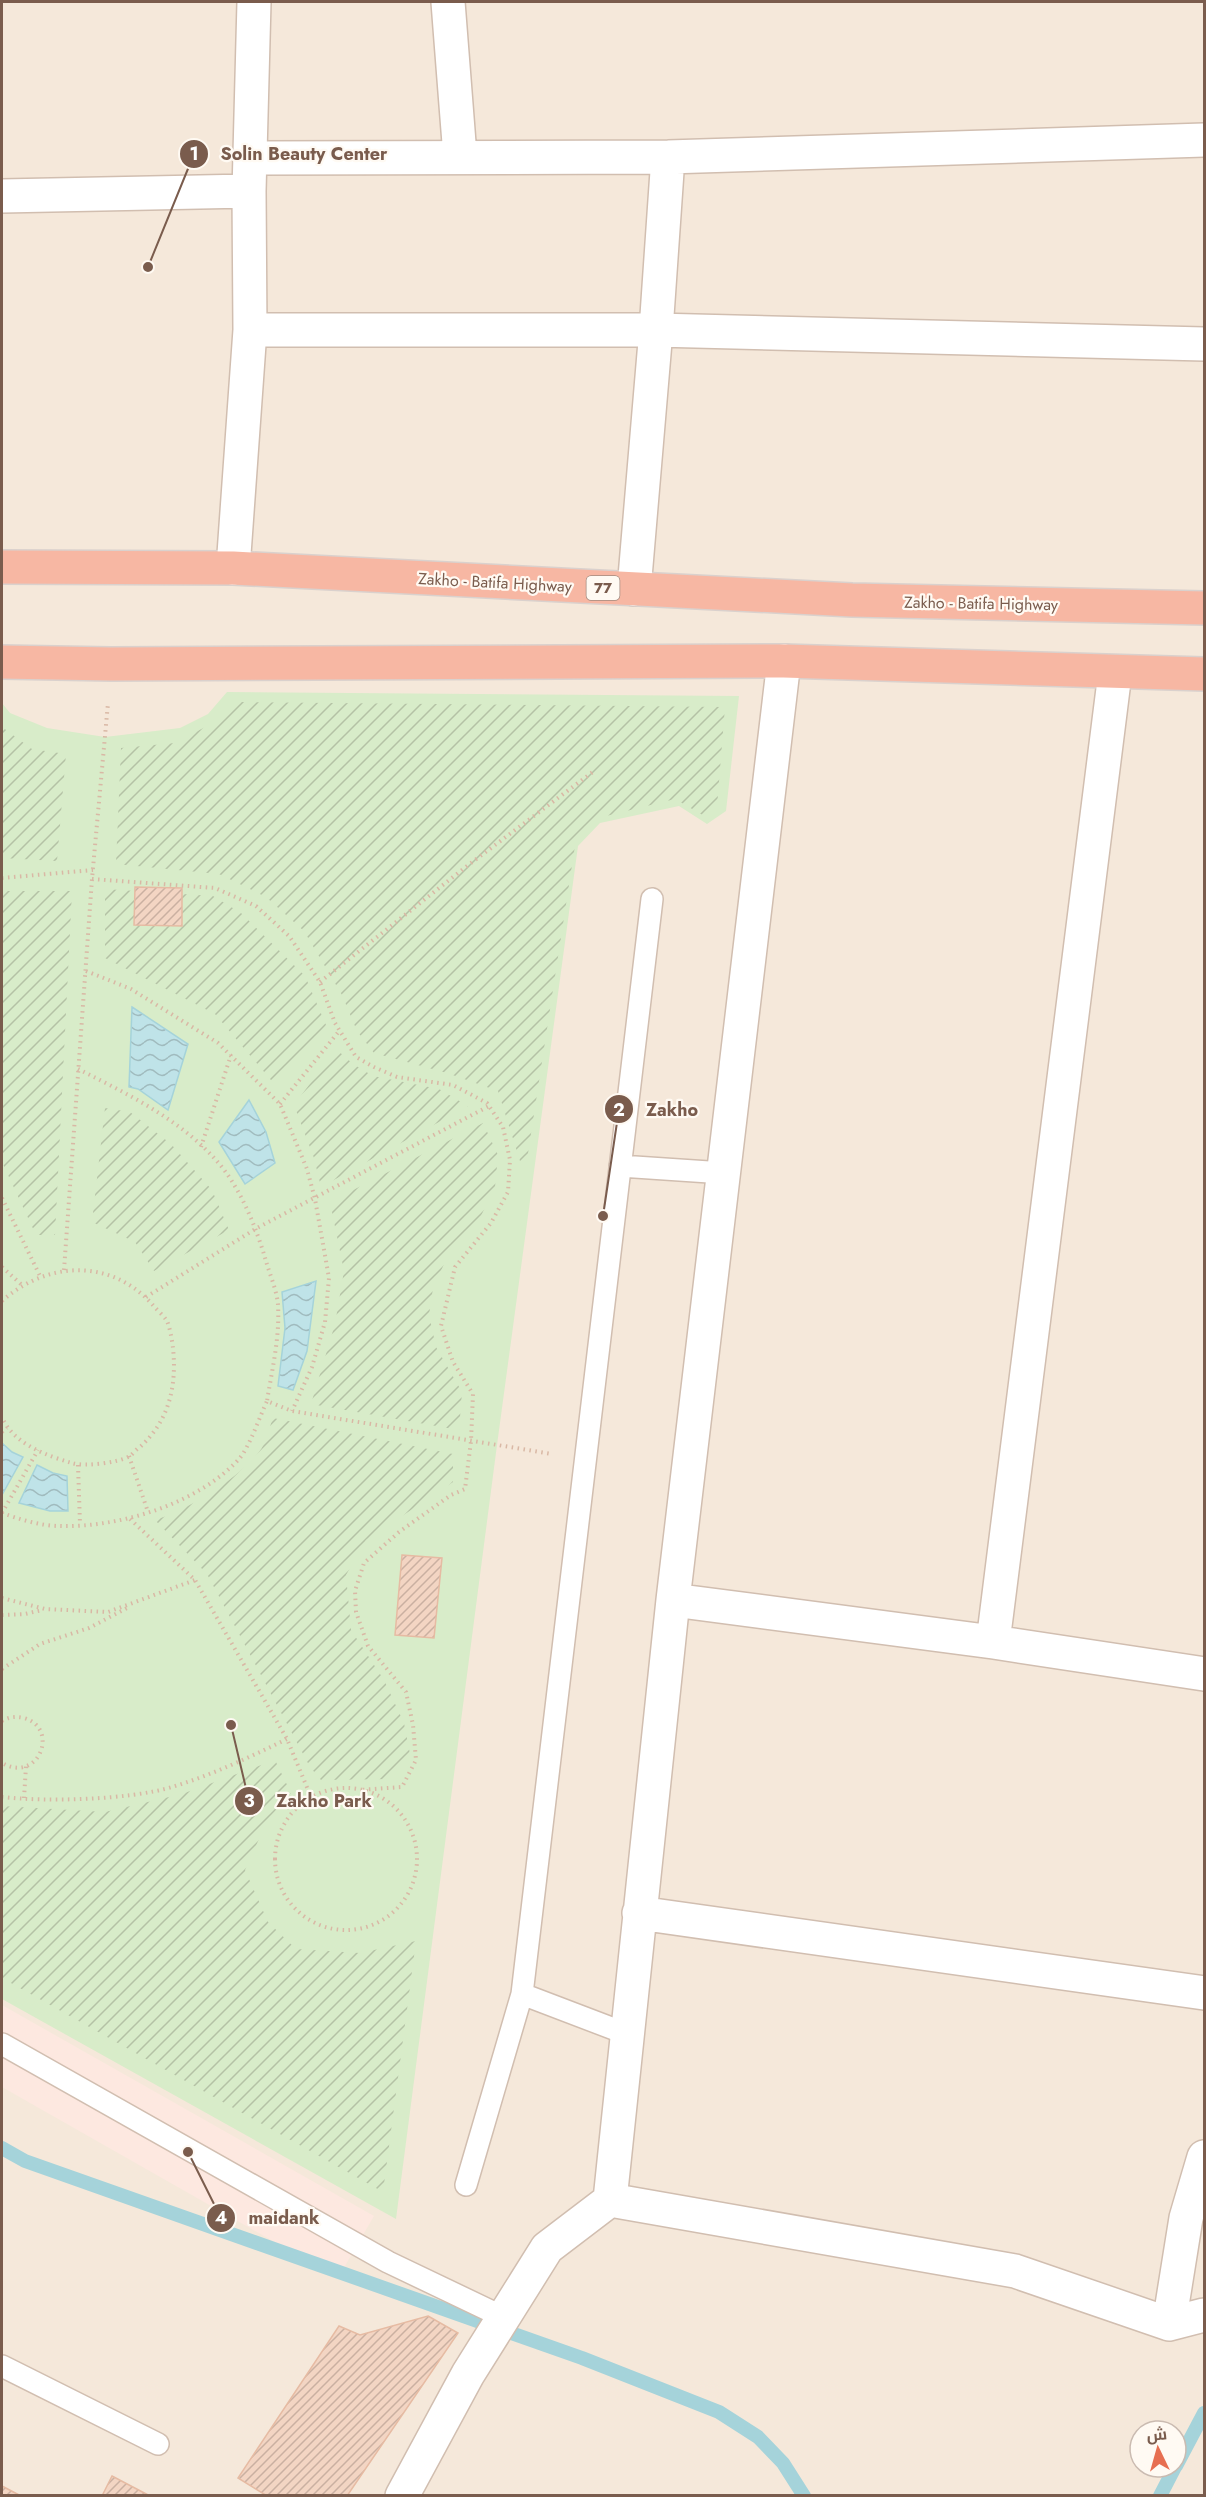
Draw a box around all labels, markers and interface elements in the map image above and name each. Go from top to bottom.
callout: Solin Beauty Center [179,136,400,172]
text: 1 [189,141,199,167]
text: Solin Beauty Center [221,141,388,167]
street label: Zakho - Batifa Highway [418,567,573,598]
road number: 77 [586,576,620,600]
street label: Zakho - Batifa Highway [904,591,1059,616]
callout: Zakho [604,1091,710,1127]
text: 2 [613,1097,625,1123]
text: Zakho [646,1097,698,1123]
callout: Zakho Park [234,1783,384,1819]
text: 3 [243,1788,255,1814]
text: Zakho Park [276,1788,372,1814]
callout: maidank [206,2200,331,2236]
text: 4 [215,2205,227,2231]
text: maidank [249,2205,320,2231]
north arrow [1128,2419,1188,2479]
text: ش [1146,2422,1168,2447]

